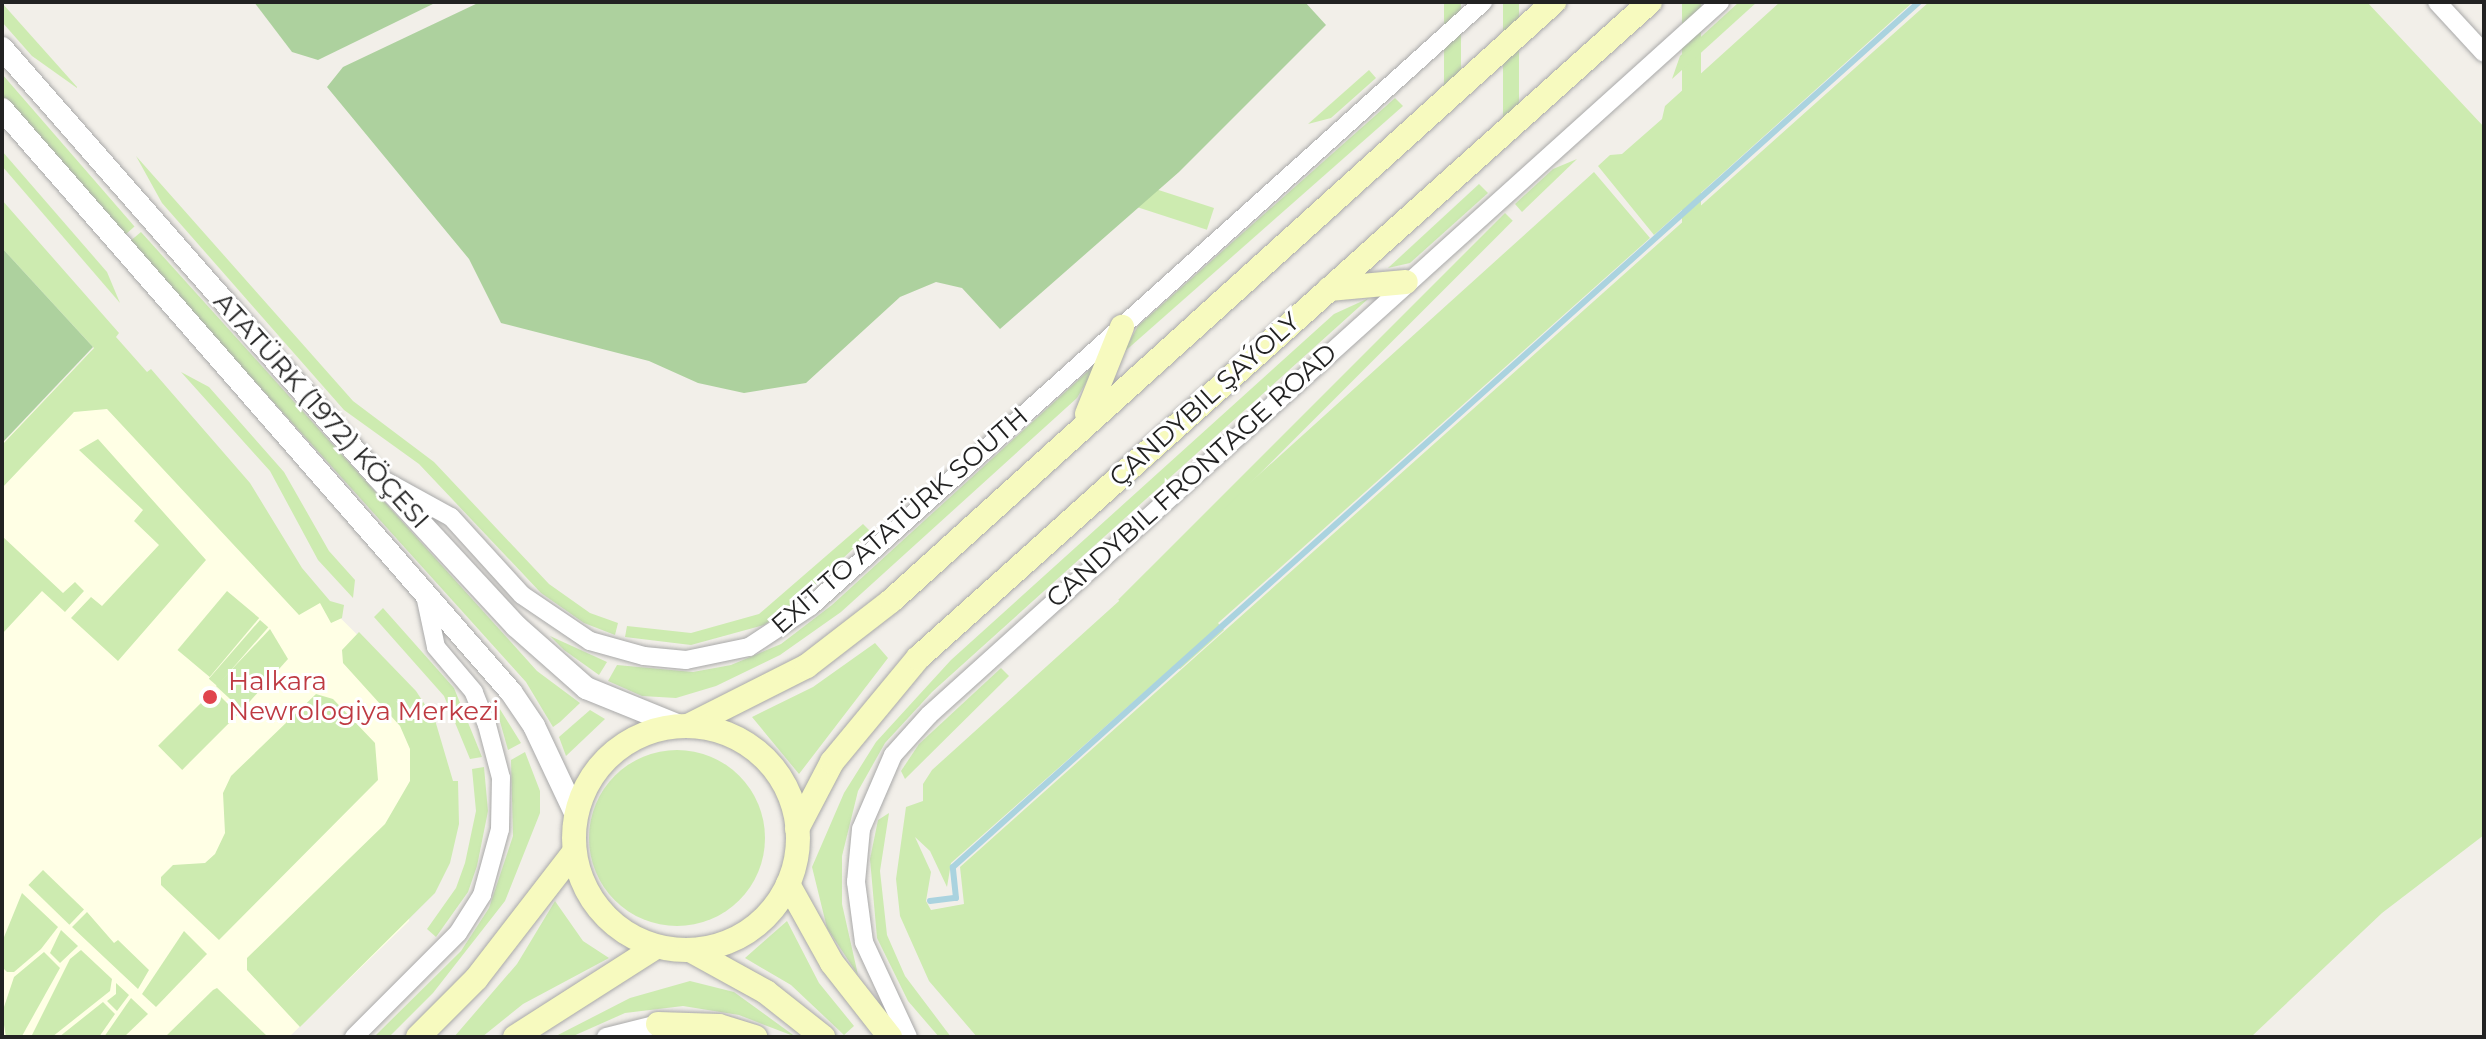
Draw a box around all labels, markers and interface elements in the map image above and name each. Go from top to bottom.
street label: ATATÜRK (1972) KÖÇESI [207,287,435,535]
street label: ÇANDYBIL ŞAÝOLY [1104,306,1306,494]
street label: CANDYBIL FRONTAGE ROAD [1041,337,1343,615]
street label: EXIT TO ATATÜRK SOUTH [765,401,1035,641]
place label: Halkara Newrologiya Merkezi [228,666,499,728]
marker: Halkara Newrologiya Merkezi [199,686,221,708]

